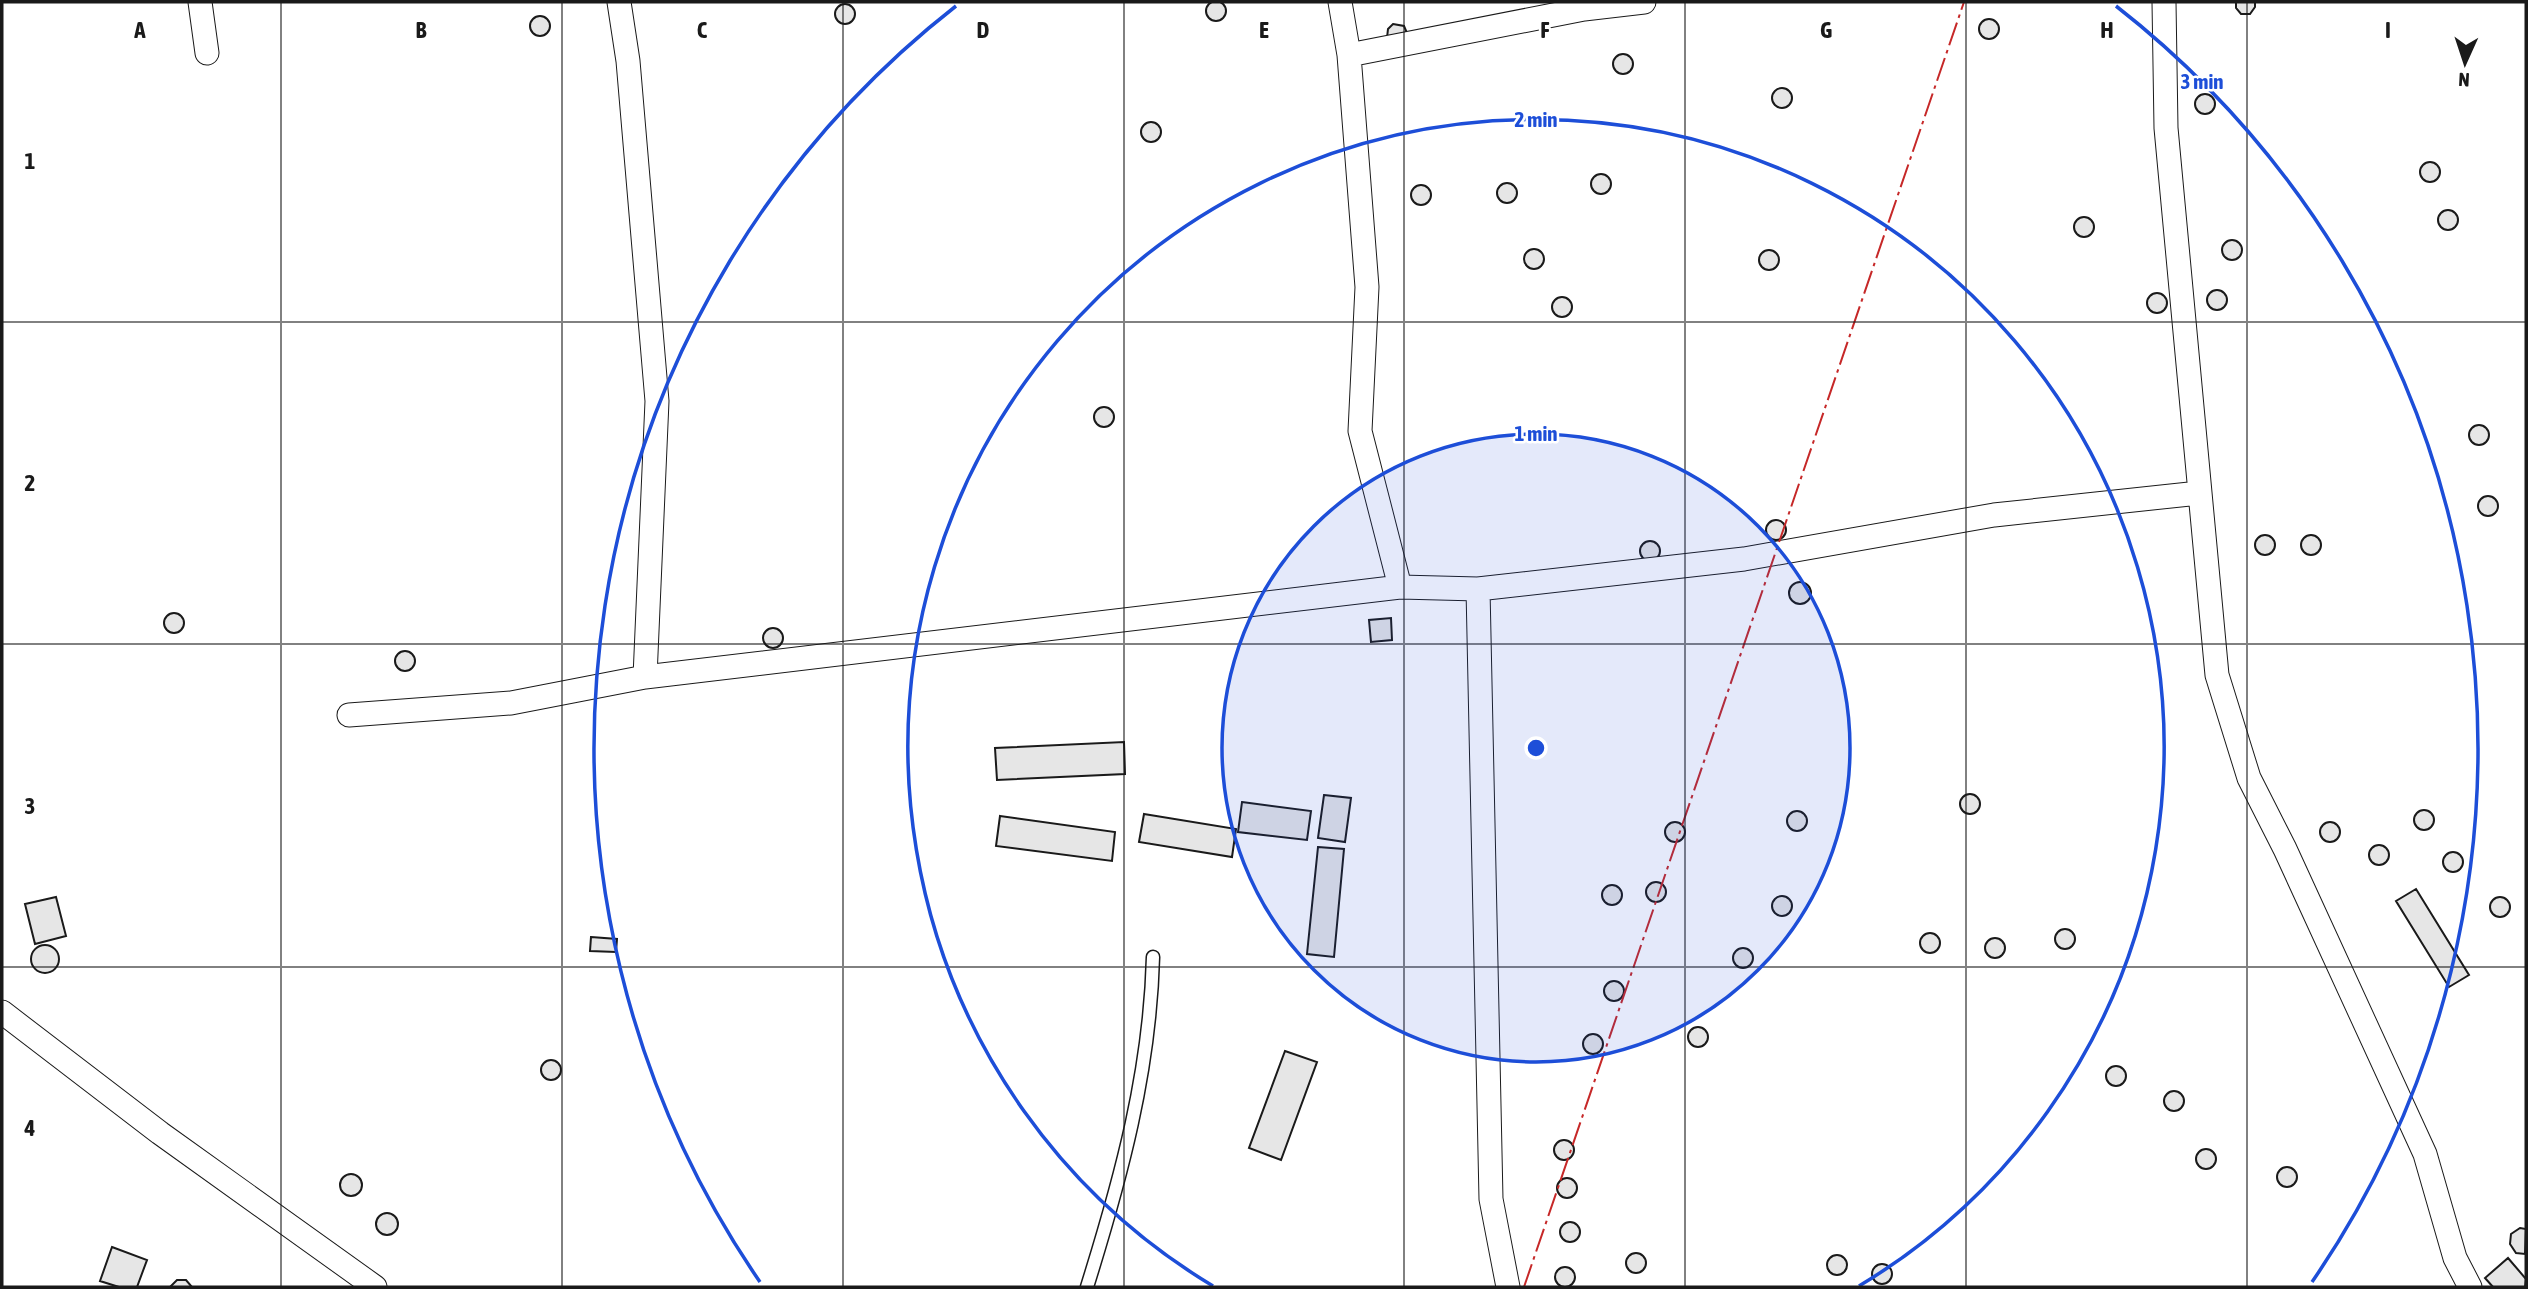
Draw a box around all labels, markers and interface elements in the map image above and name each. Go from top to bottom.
text: A [133,17,146,43]
text: B [416,17,427,43]
text: C [697,17,708,43]
text: D [977,17,990,43]
text: E [1259,17,1269,43]
text: F [1540,17,1550,43]
text: G [1820,17,1832,43]
text: H [2100,17,2114,43]
text: I [2385,17,2391,43]
north arrow [2430,28,2500,98]
text: 3 min [2181,69,2223,93]
text: N [2458,69,2470,91]
text: 2 min [1515,107,1557,131]
text: 1 [25,148,36,174]
text: 1 min [1515,421,1557,445]
text: 2 [25,470,35,496]
centre of rings [1524,736,1548,760]
text: 3 [25,793,35,819]
text: 4 [24,1115,36,1141]

